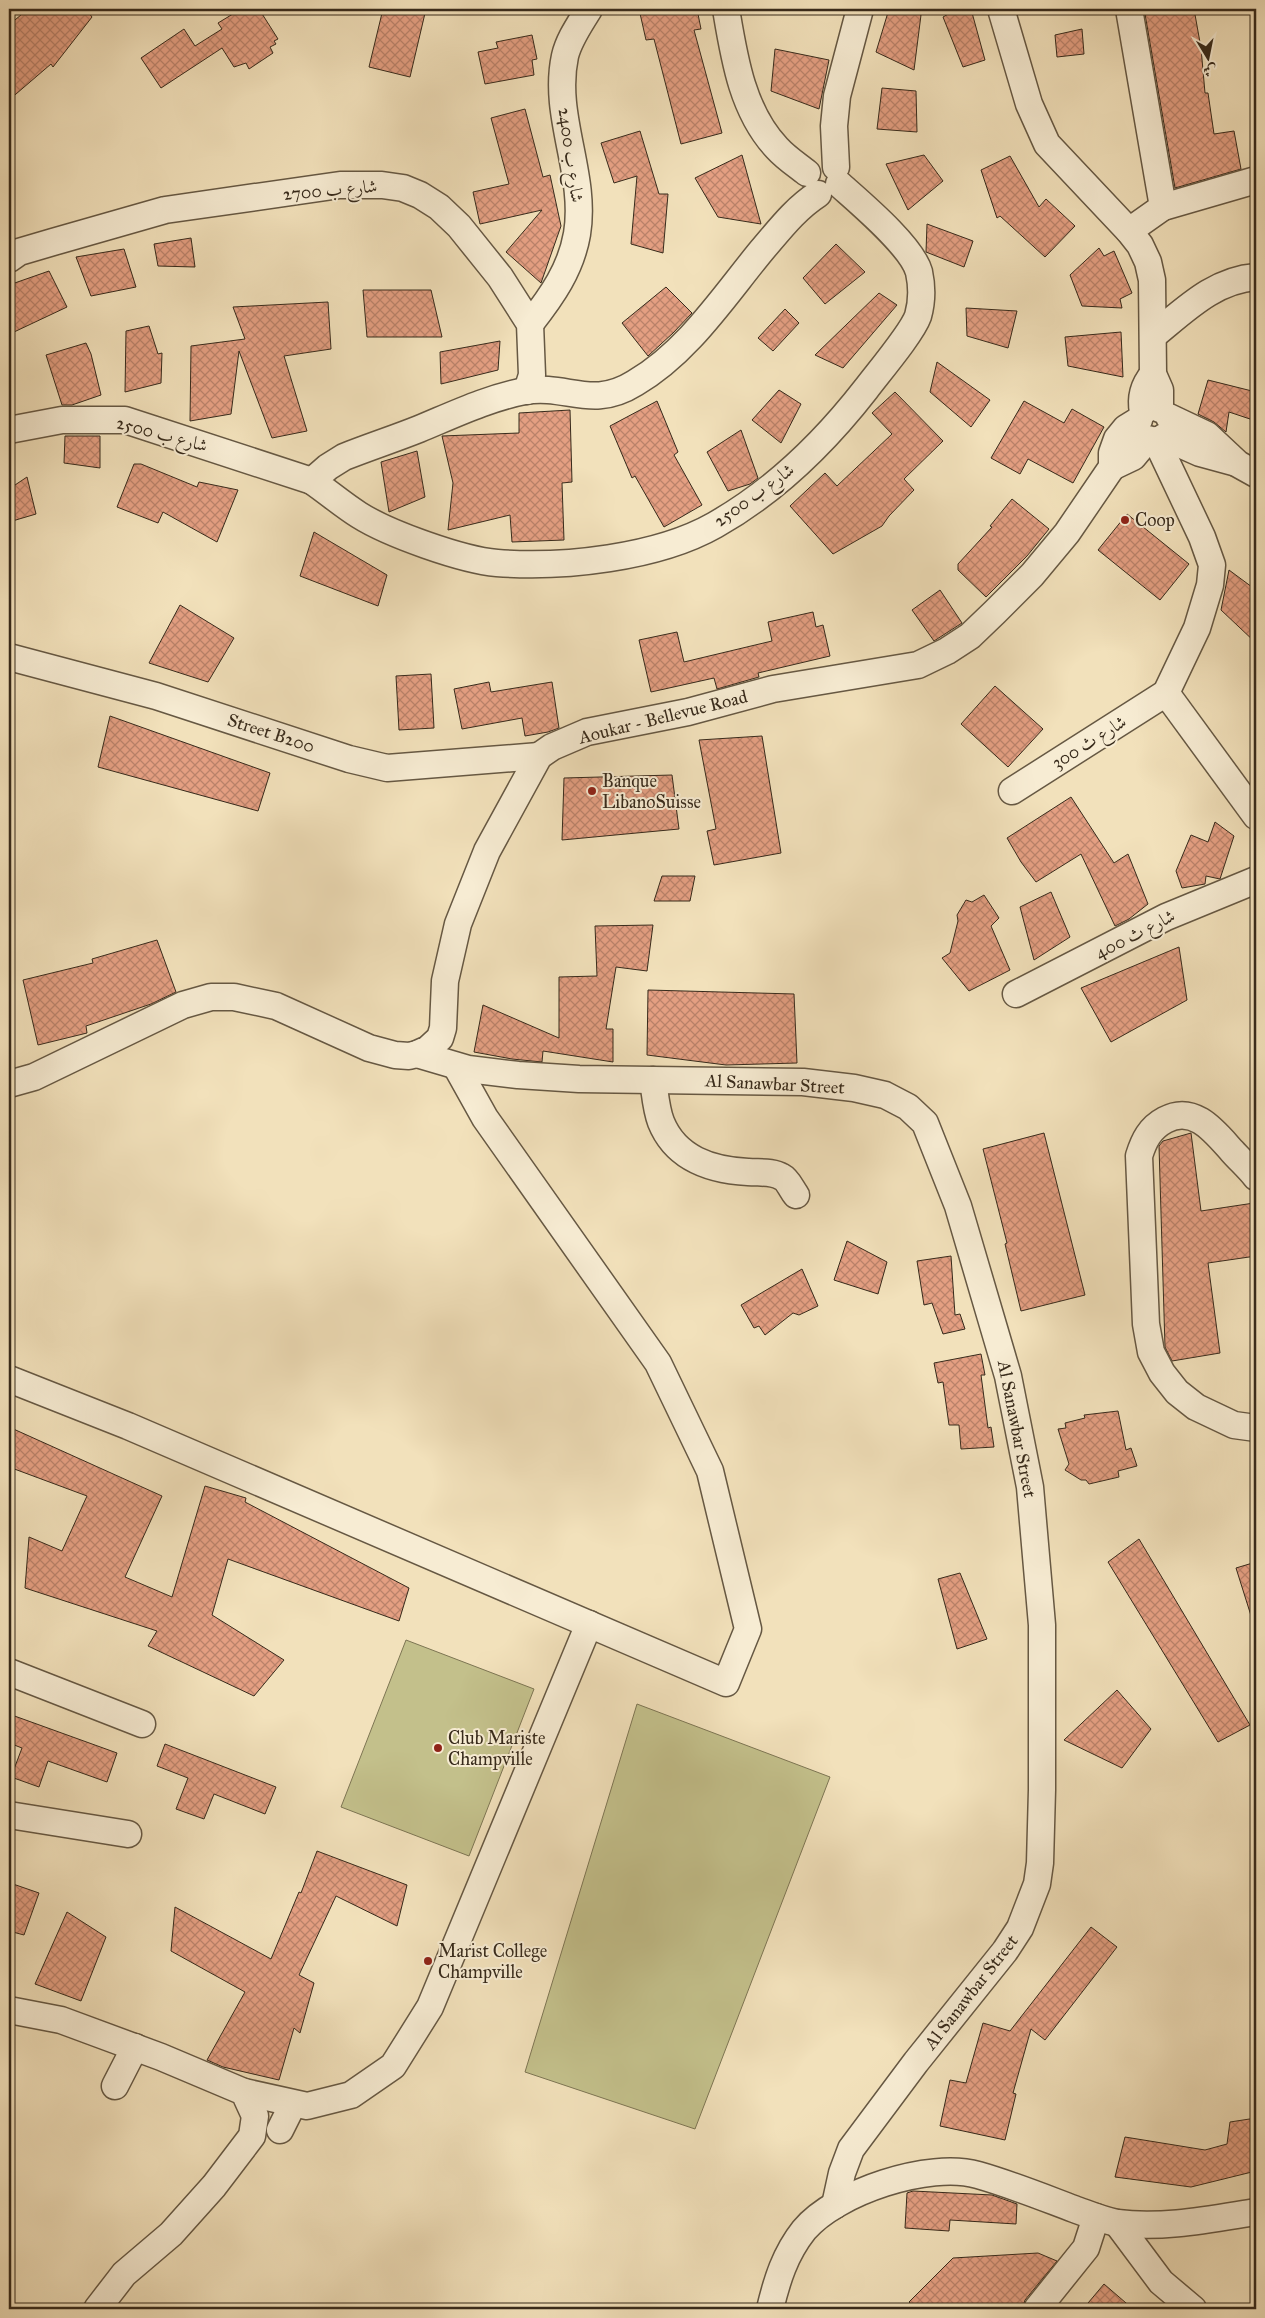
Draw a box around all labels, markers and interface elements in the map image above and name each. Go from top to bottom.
north arrow [1182,32,1232,82]
text: ش [1202,61,1218,80]
street label: شارع ب 2400 [549,106,589,204]
street label: شارع ب 2700 [282,175,378,209]
street label: شارع ب 2500 [113,411,210,461]
street label: شارع ب 2500 [710,459,801,535]
place label: Coop [1135,509,1175,531]
marker: Coop [1119,514,1131,526]
street label: Aoukar - Bellevue Road [575,685,750,749]
street label: Street B200 [225,709,317,757]
street label: شارع ث 300 [1048,710,1132,777]
place label: Banque LibanoSuisse [602,770,701,813]
marker: Banque LibanoSuisse [586,785,598,797]
street label: شارع ث 400 [1091,905,1180,967]
street label: Al Sanawbar Street [704,1069,846,1099]
street label: Al Sanawbar Street [993,1357,1041,1500]
place label: Club Mariste Champville [448,1727,546,1770]
marker: Club Mariste Champville [432,1742,444,1754]
street label: Al Sanawbar Street [919,1930,1023,2055]
place label: Marist College Champville [438,1940,547,1983]
marker: Marist College Champville [422,1955,434,1967]

